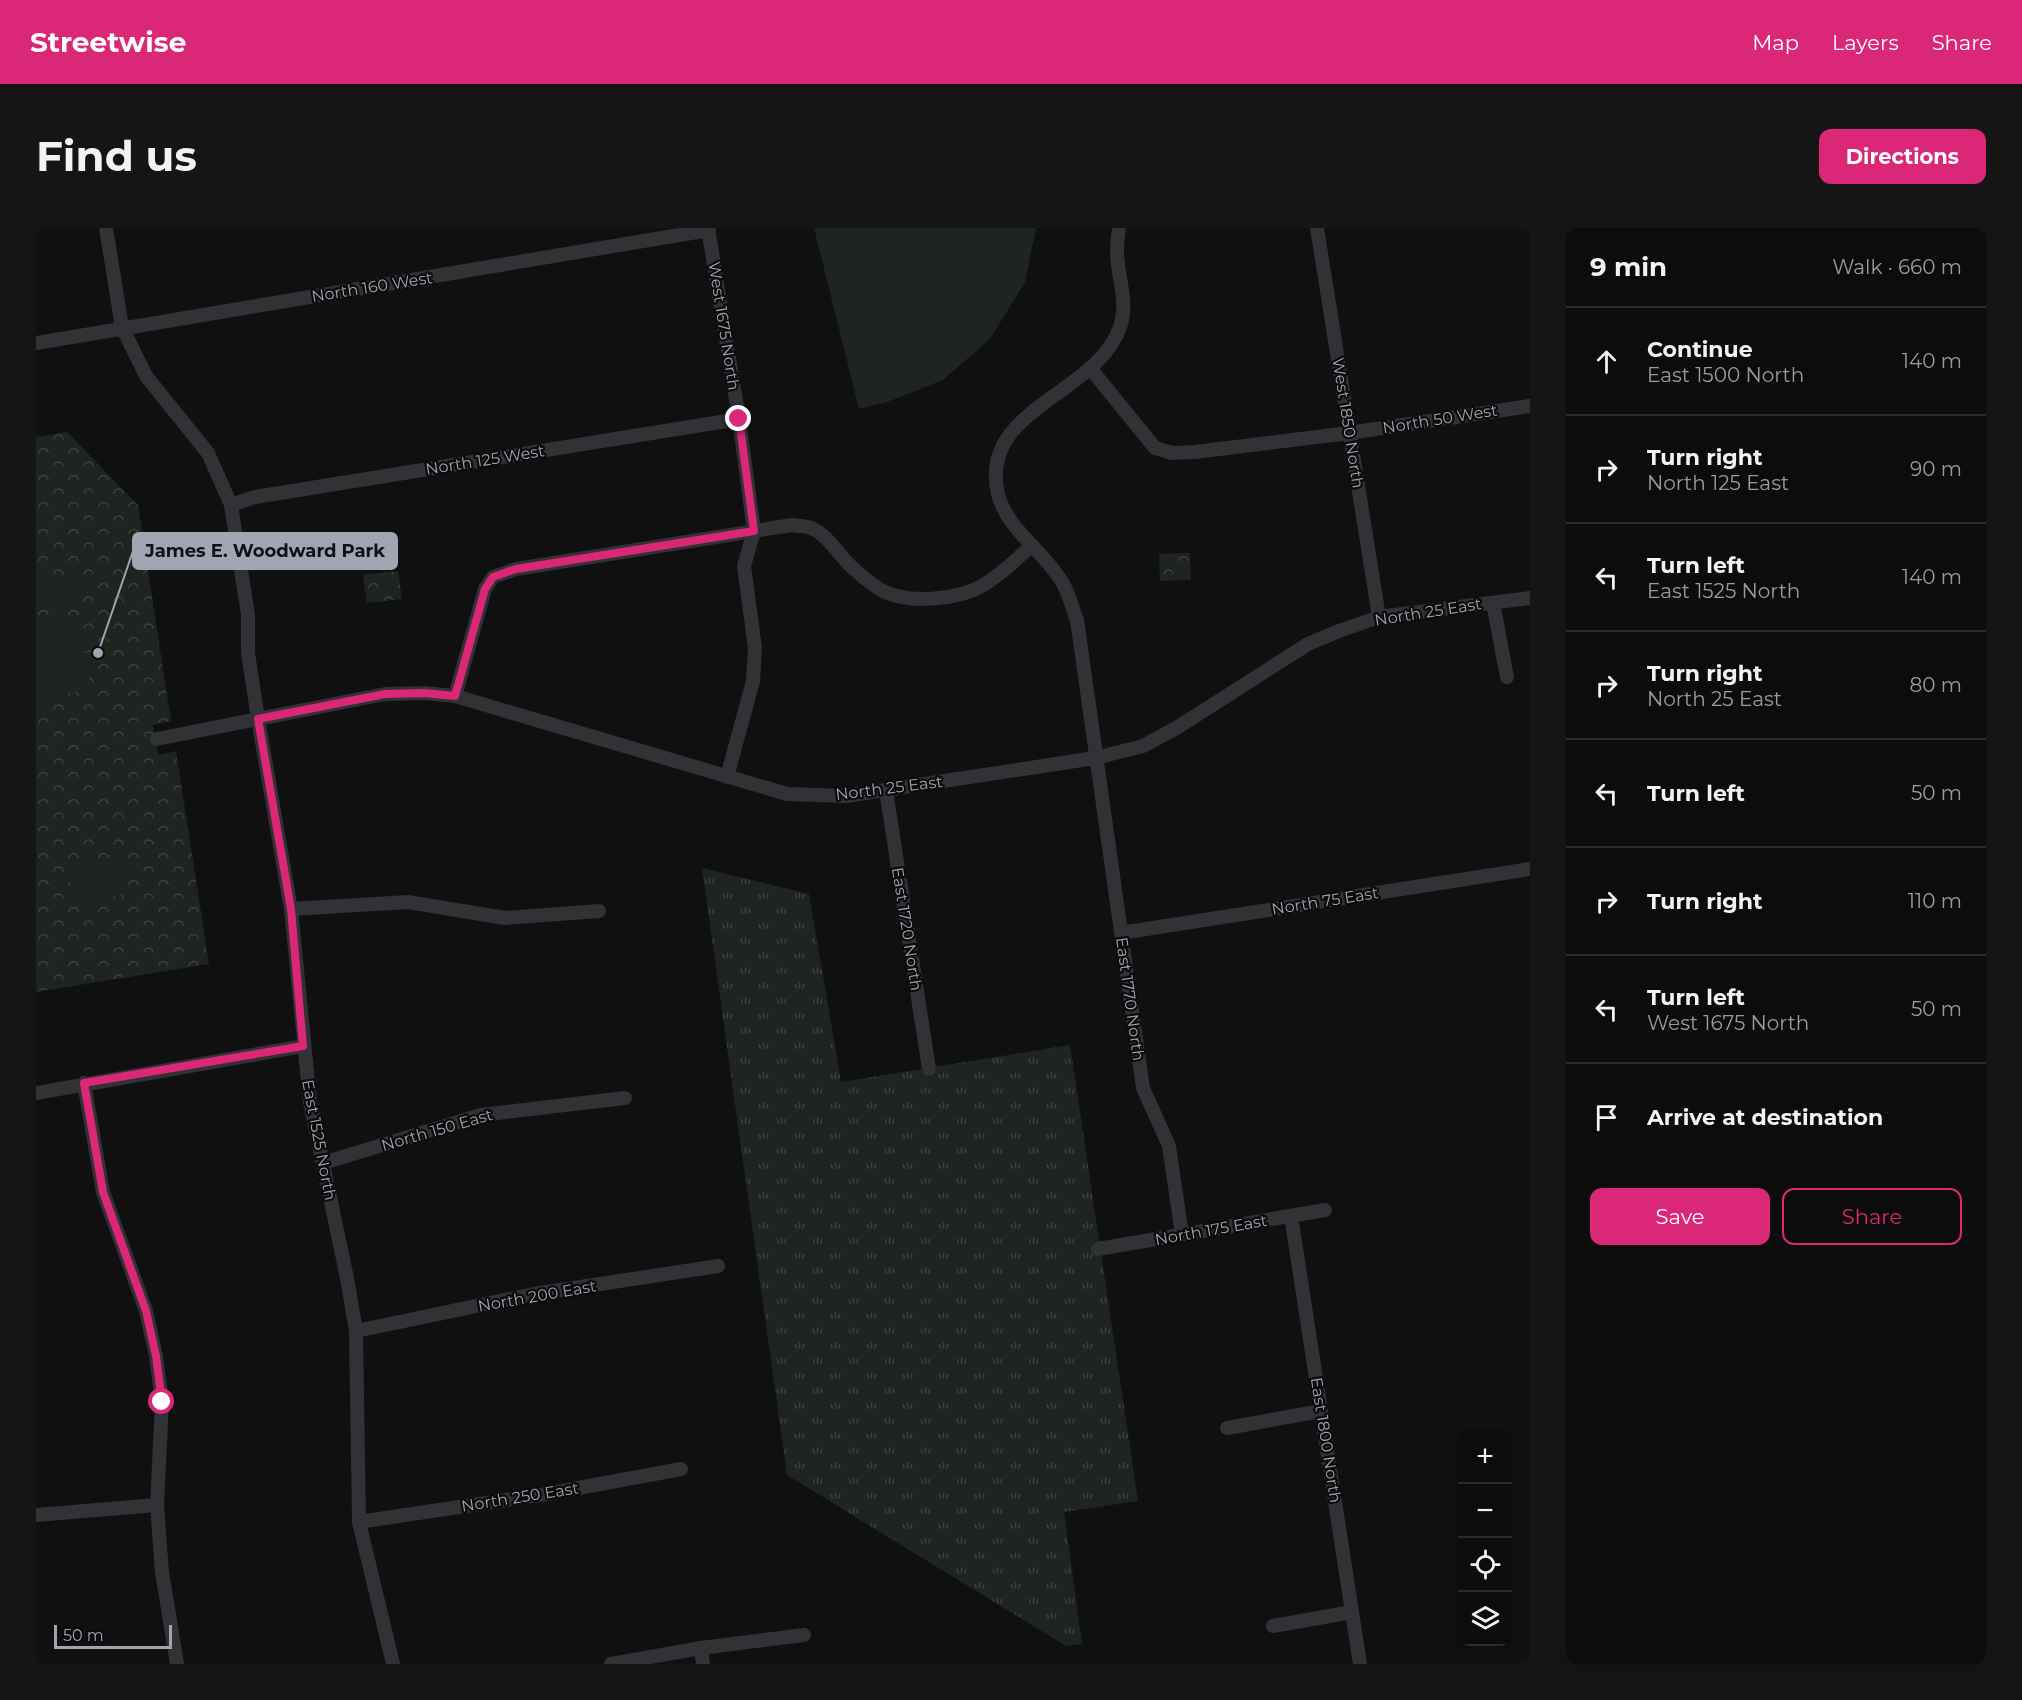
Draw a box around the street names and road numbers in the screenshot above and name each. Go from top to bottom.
street label: West 1675 North [704,260,744,392]
street label: North 160 West [310,268,434,306]
street label: West 1850 North [1328,356,1368,490]
street label: North 50 West [1381,400,1499,437]
street label: North 125 West [424,441,546,479]
street label: North 25 East [1373,594,1483,630]
street label: North 25 East [834,772,944,804]
street label: East 1720 North [888,866,926,992]
street label: North 75 East [1270,883,1380,919]
street label: East 1770 North [1112,936,1148,1062]
street label: East 1525 North [298,1078,340,1202]
street label: North 150 East [379,1105,495,1155]
street label: North 175 East [1153,1211,1269,1249]
street label: North 200 East [476,1276,598,1316]
street label: East 1800 North [1307,1376,1345,1504]
street label: North 250 East [460,1478,580,1516]

